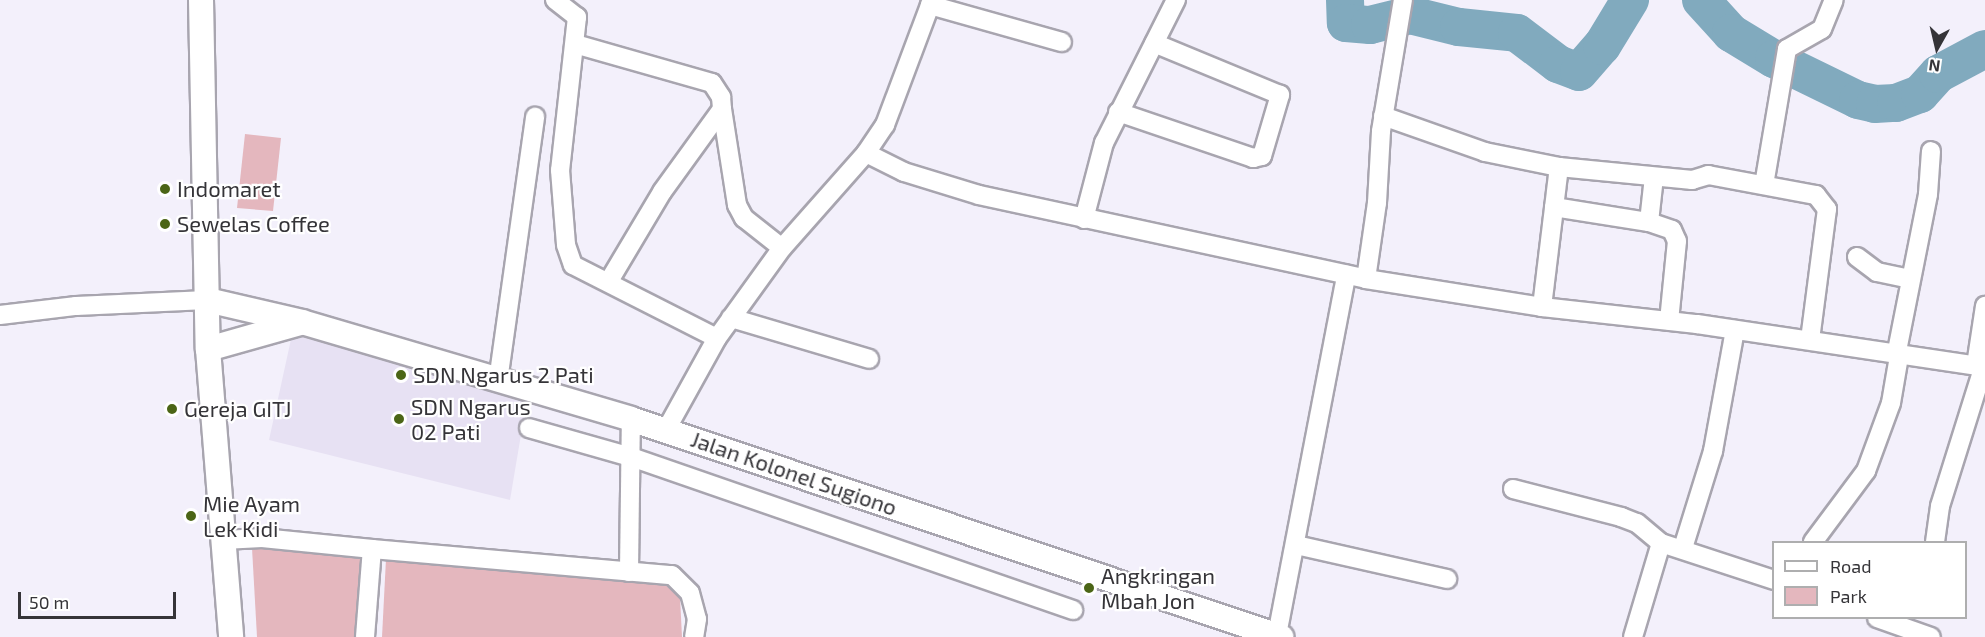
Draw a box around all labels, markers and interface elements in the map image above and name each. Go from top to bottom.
north arrow [1907,18,1967,78]
text: N [1927,56,1941,77]
place label: Indomaret [177,176,281,202]
marker: Indomaret [158,182,172,196]
place label: Sewelas Coffee [177,211,330,237]
marker: Sewelas Coffee [158,217,172,231]
place label: SDN Ngarus 2 Pati [413,362,594,388]
marker: SDN Ngarus 2 Pati [394,368,408,382]
place label: SDN Ngarus 02 Pati [411,393,531,445]
place label: Gereja GITJ [184,396,291,422]
marker: Gereja GITJ [165,402,179,416]
marker: SDN Ngarus 02 Pati [392,412,406,426]
street label: Jalan Kolonel Sugiono [687,425,901,521]
place label: Mie Ayam Lek Kidi [203,490,301,542]
marker: Mie Ayam Lek Kidi [184,509,198,523]
legend [1772,541,1967,619]
text: Road [1830,555,1871,577]
place label: Angkringan Mbah Jon [1101,562,1215,614]
scale bar [21,580,178,618]
marker: Angkringan Mbah Jon [1082,581,1096,595]
text: Park [1830,585,1867,607]
text: 50 m [29,591,69,613]

